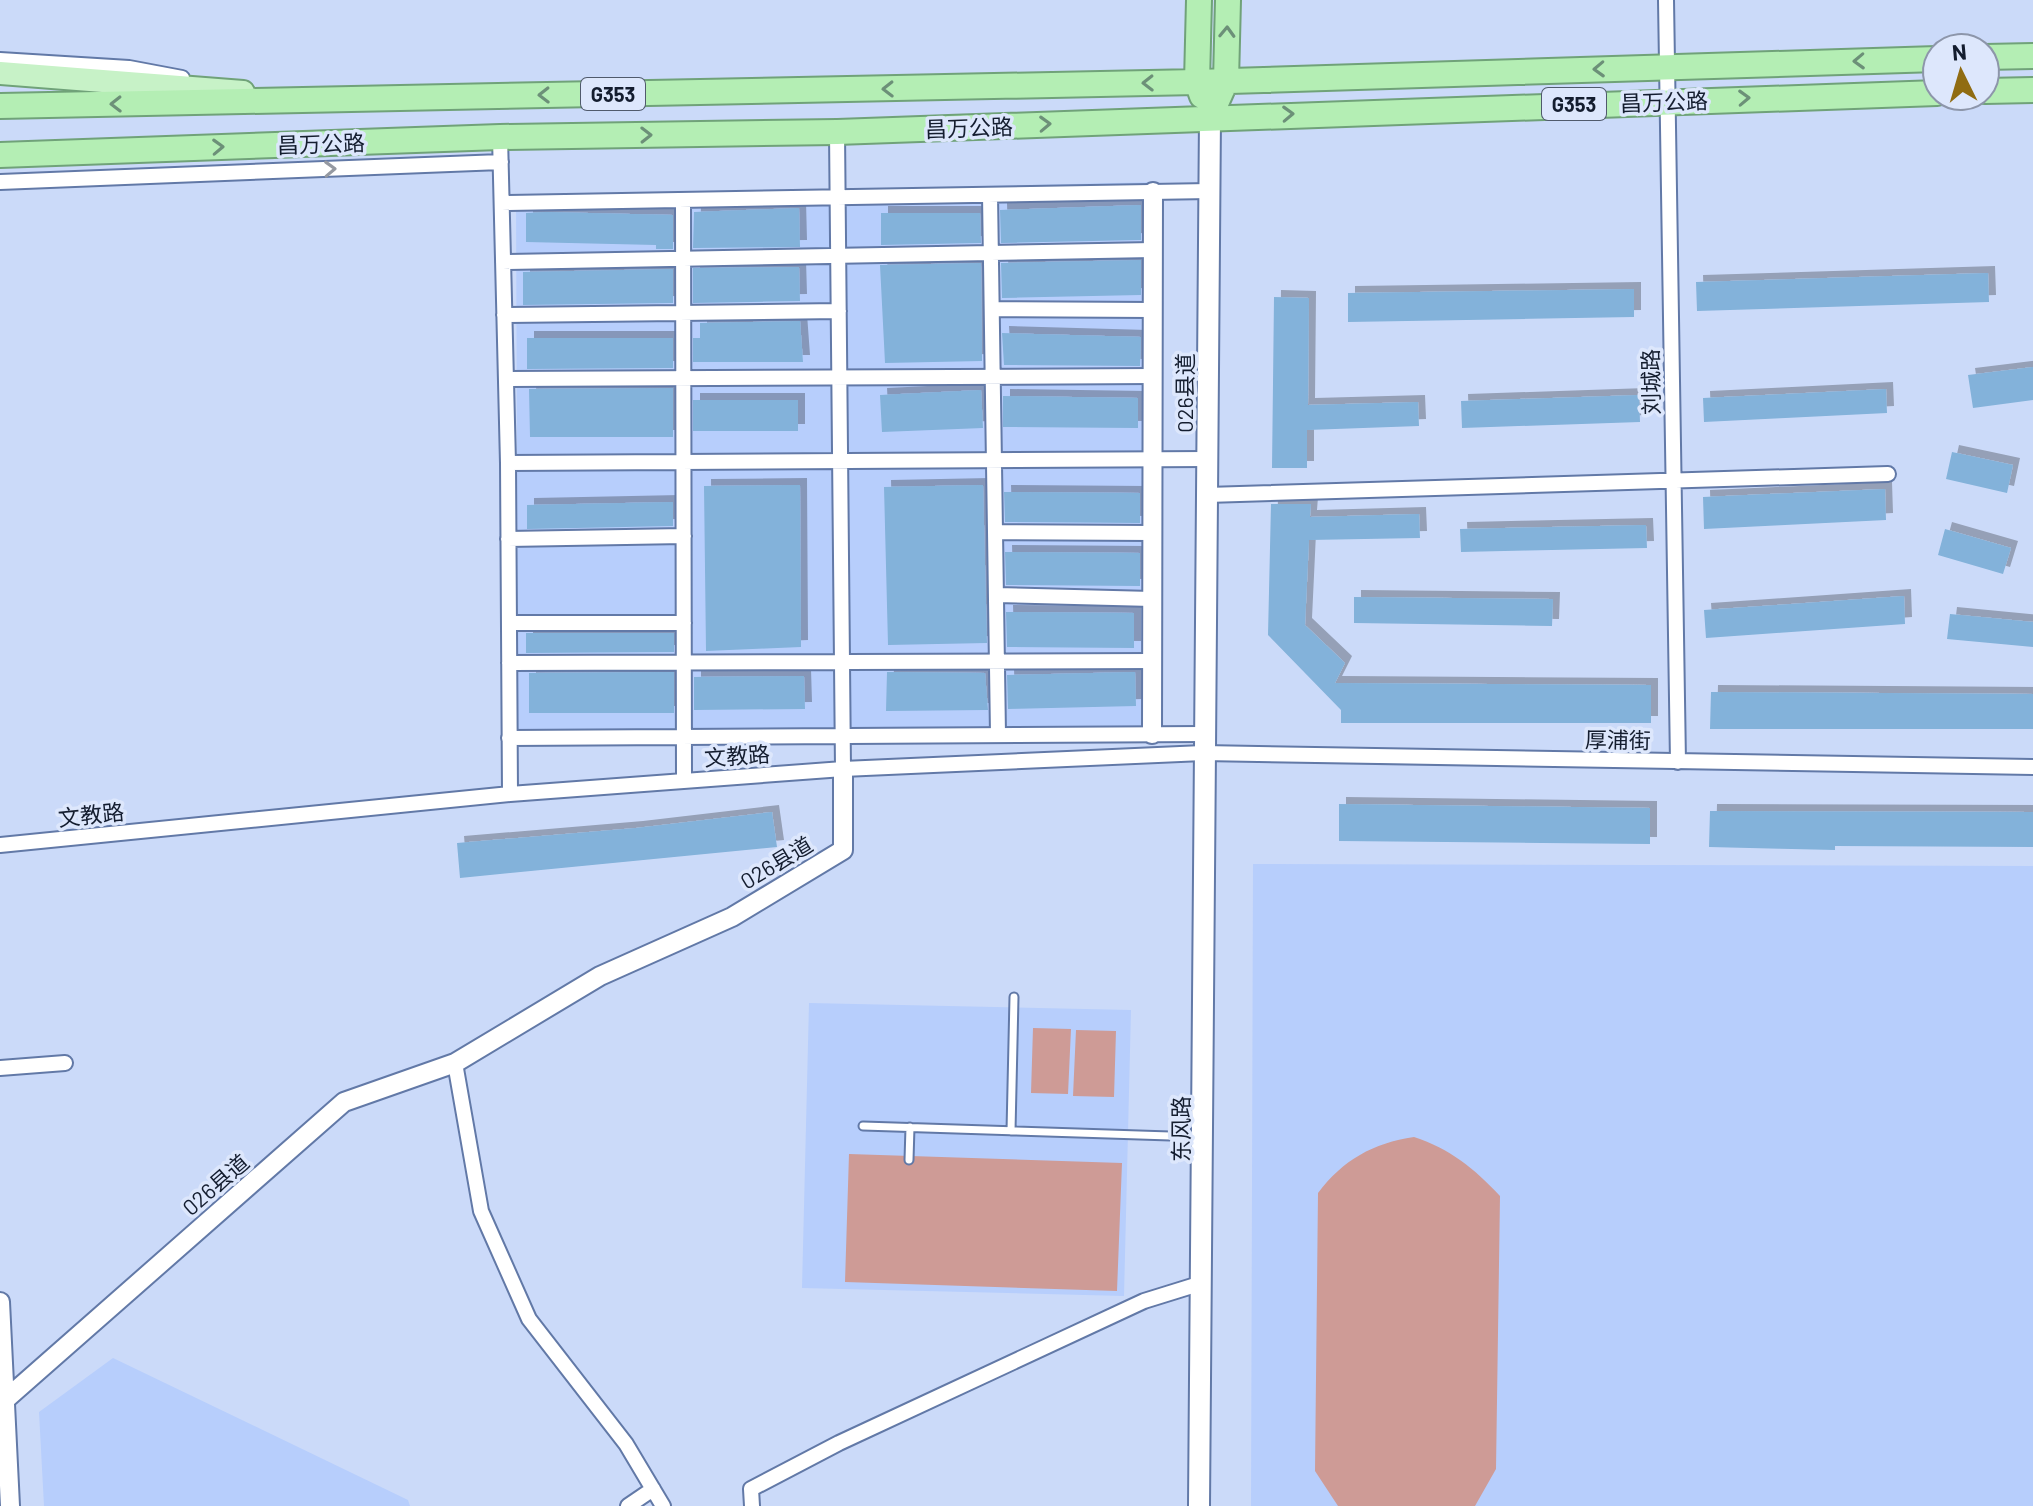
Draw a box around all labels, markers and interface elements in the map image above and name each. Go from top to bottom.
one-way arrow [1219,25,1236,38]
north arrow [1921,32,2001,112]
text: N [1951,37,1968,65]
one-way arrow [1852,52,1865,69]
one-way arrow [1592,60,1605,77]
one-way arrow [1141,75,1154,92]
road number: G353 [581,78,645,110]
one-way arrow [881,80,894,97]
street label: 昌万公路 [1620,86,1708,116]
one-way arrow [537,87,550,104]
road number: G353 [1542,88,1606,120]
one-way arrow [1738,90,1751,107]
one-way arrow [109,95,122,112]
one-way arrow [1282,106,1295,123]
street label: 昌万公路 [925,112,1013,142]
one-way arrow [1039,115,1052,132]
one-way arrow [640,126,653,144]
street label: 昌万公路 [277,128,365,158]
one-way arrow [212,139,225,156]
one-way arrow [324,160,337,177]
street label: 刘城路 [1636,349,1664,415]
street label: 026县道 [1171,353,1197,433]
street label: 厚浦街 [1585,725,1651,753]
street label: 文教路 [703,740,771,770]
street label: 文教路 [57,798,125,830]
street label: 026县道 [735,830,817,894]
street label: 东风路 [1167,1096,1193,1162]
street label: 026县道 [176,1148,254,1220]

